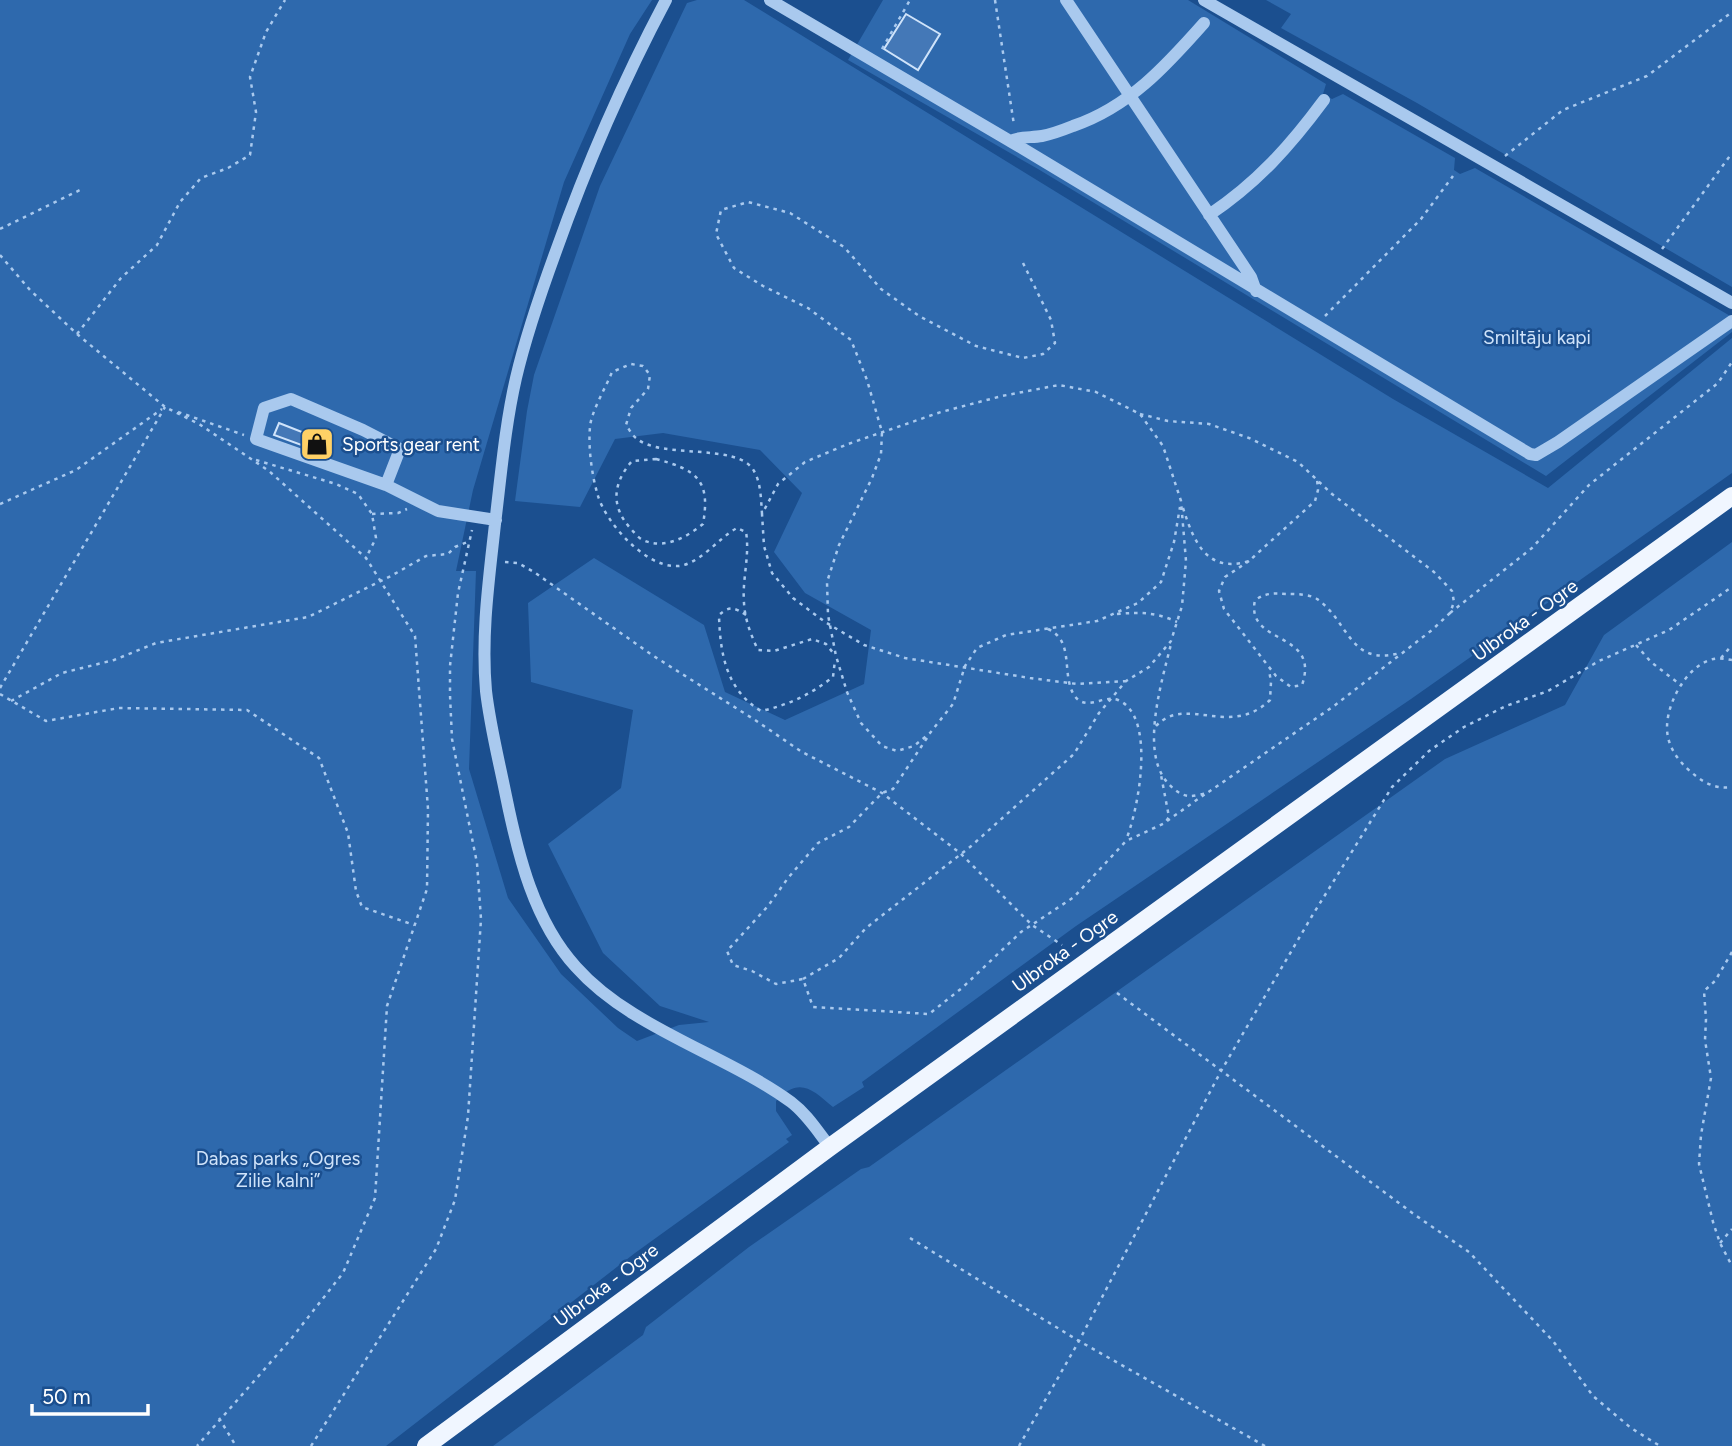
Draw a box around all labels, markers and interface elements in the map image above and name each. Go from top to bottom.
park label: Smiltāju kapi [1483,326,1591,349]
shop icon: Sports gear rent [298,425,336,463]
place label: Sports gear rent [342,433,480,456]
street label: Ulbroka - Ogre [1468,574,1582,666]
street label: Ulbroka - Ogre [1008,905,1122,997]
park label: Dabas parks „Ogres Zilie kalni” [196,1147,361,1192]
street label: Ulbroka - Ogre [549,1238,663,1332]
scale bar [32,1372,147,1416]
text: 50 m [42,1384,91,1409]

